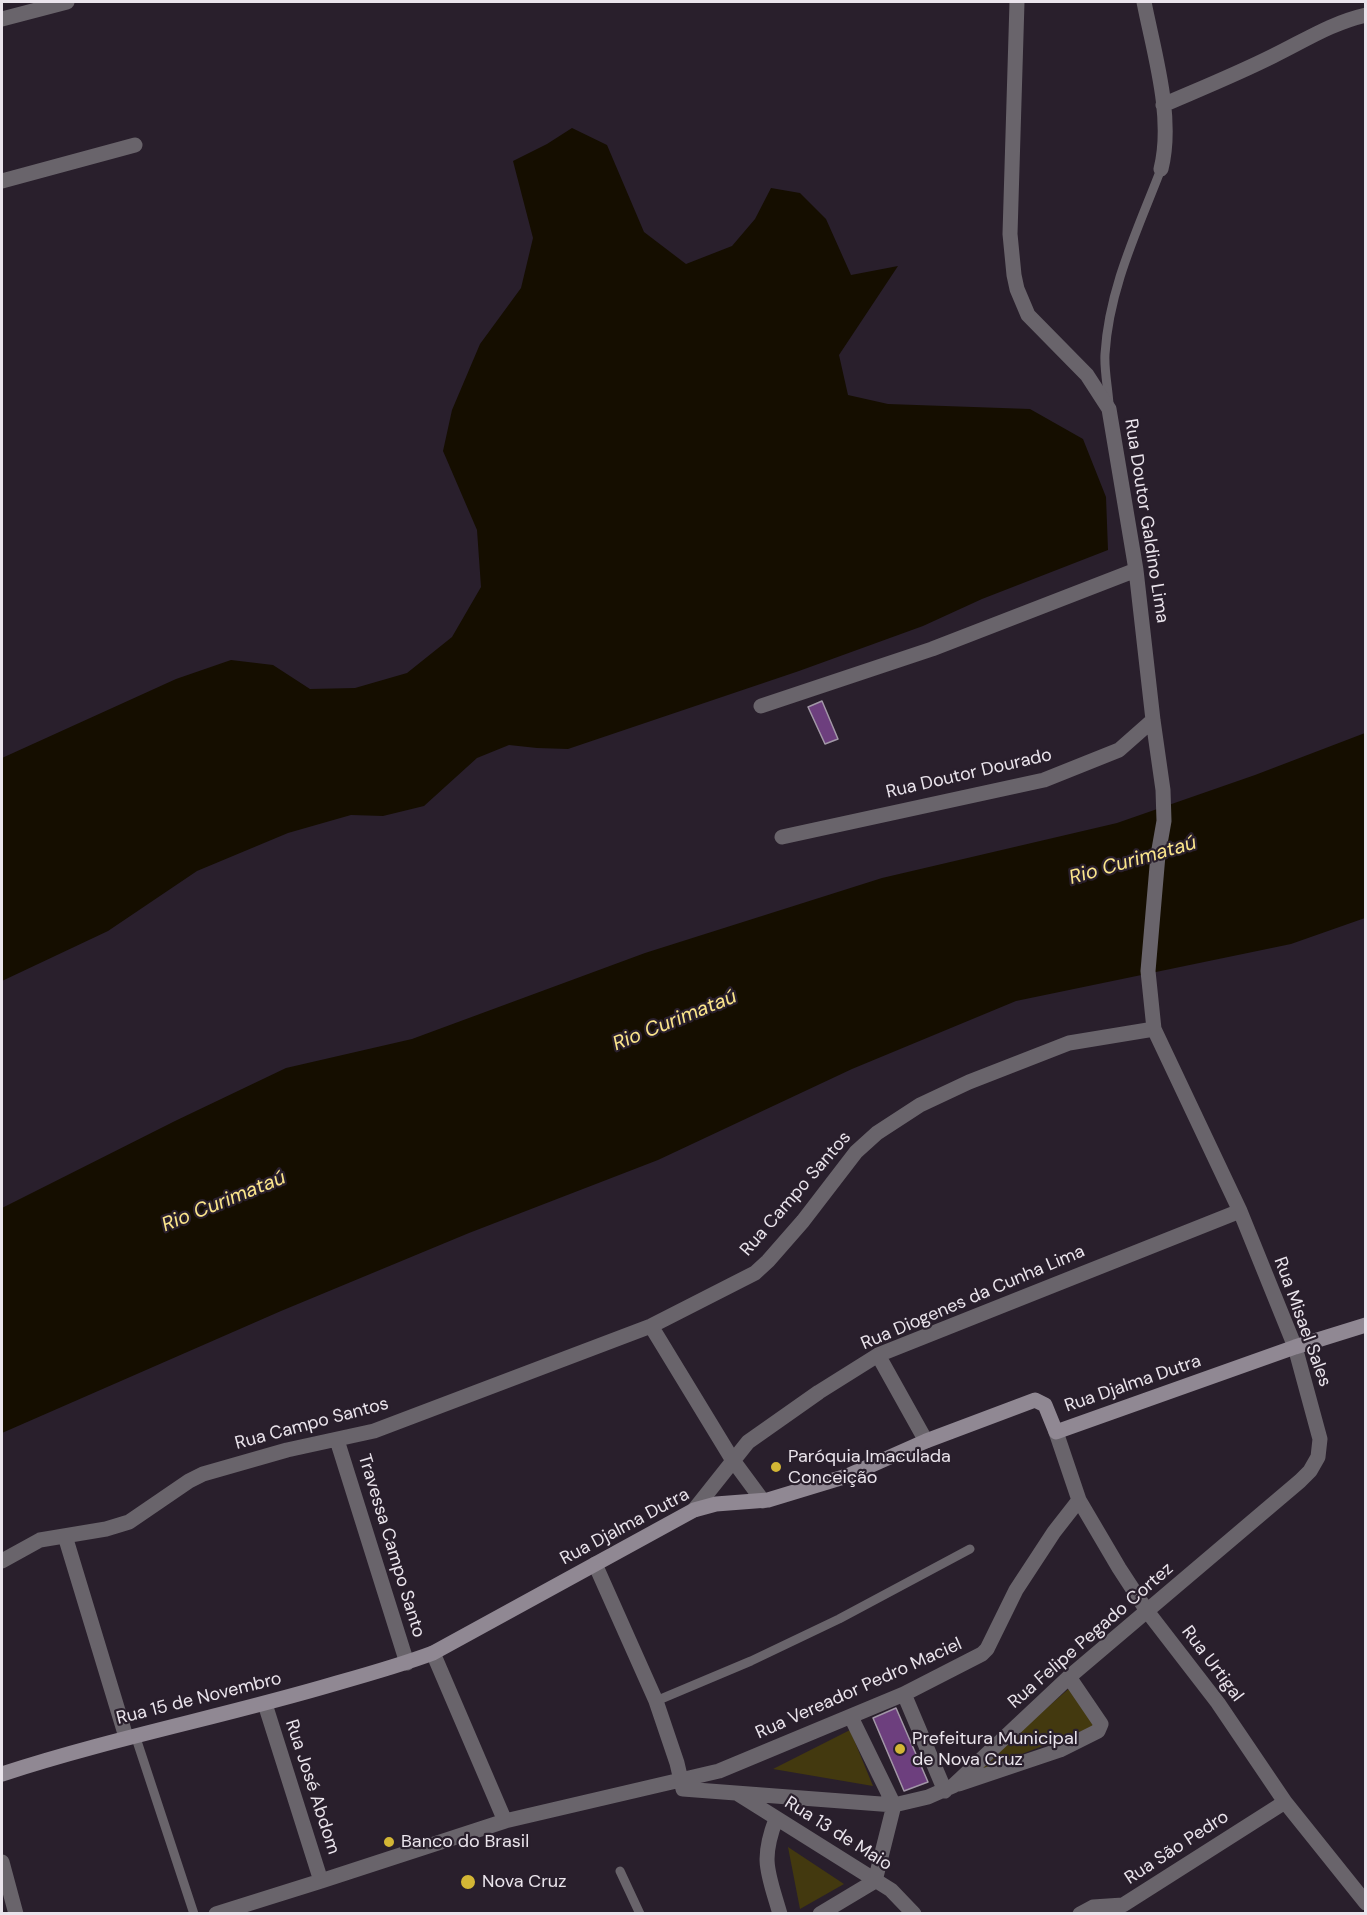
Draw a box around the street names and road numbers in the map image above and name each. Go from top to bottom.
street label: Rua Doutor Galdino Lima [1119,417,1173,625]
street label: Rua Doutor Dourado [884,744,1054,804]
street label: Rua Campo Santos [736,1127,856,1261]
street label: Rua Diogenes da Cunha Lima [858,1241,1088,1355]
street label: Rua Misael Sales [1269,1254,1335,1390]
street label: Rua Djalma Dutra [1062,1351,1204,1417]
street label: Rua Campo Santos [233,1393,391,1455]
street label: Travessa Campo Santo [353,1452,429,1640]
street label: Rua Djalma Dutra [557,1484,693,1570]
street label: Rua Felipe Pegado Cortez [1004,1558,1178,1714]
street label: Rua Urtigal [1177,1622,1247,1706]
street label: Rua Vereador Pedro Maciel [753,1634,965,1744]
street label: Rua 15 de Novembro [114,1668,284,1730]
street label: Rua José Abdom [280,1717,344,1857]
street label: Rua 13 de Maio [780,1792,896,1876]
street label: Rua São Pedro [1121,1806,1233,1890]

